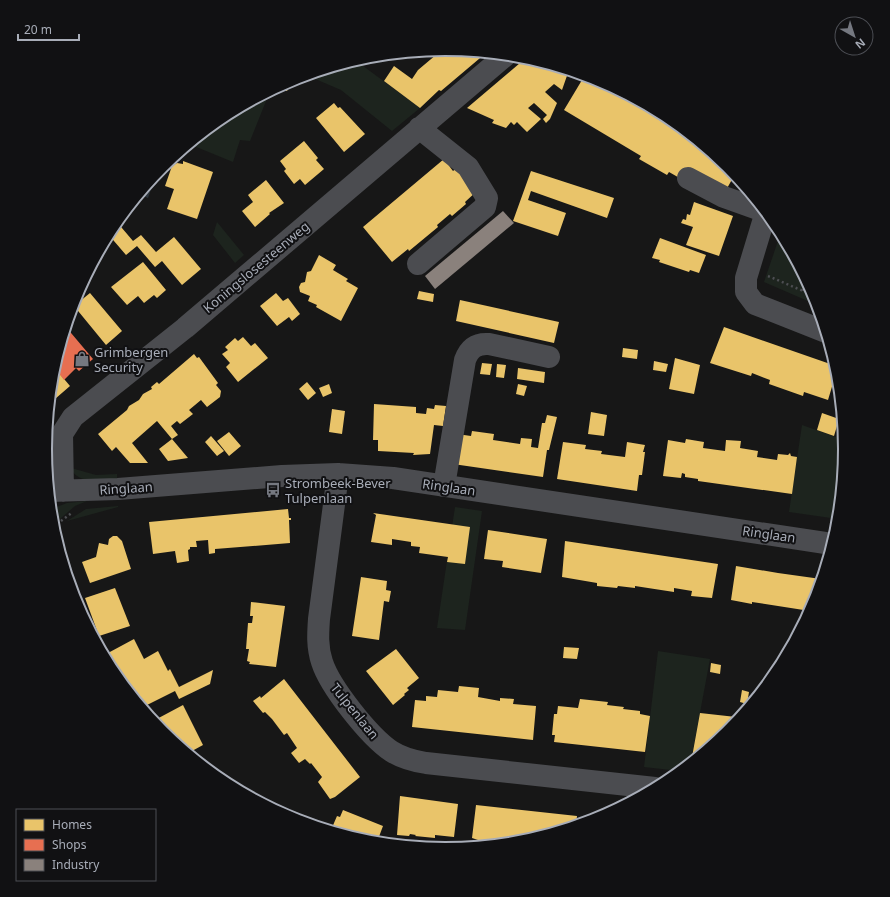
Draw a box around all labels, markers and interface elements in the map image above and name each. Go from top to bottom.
scale bar [18,16,79,42]
north arrow [834,16,874,56]
text: 20 m [24,21,52,38]
text: N [852,36,869,53]
street label: Koningslosesteenweg [199,217,313,317]
place label: Grimbergen Security [94,343,168,376]
shop icon: Grimbergen Security [73,350,91,368]
place label: Strombeek-Bever Tulpenlaan [285,474,391,507]
street label: Ringlaan [421,474,477,500]
street label: Ringlaan [99,477,153,499]
bus stop icon: Strombeek-Bever Tulpenlaan [264,481,282,499]
street label: Ringlaan [741,521,797,547]
street label: Tulpenlaan [327,679,383,743]
legend [16,809,156,881]
text: Homes [52,816,92,833]
text: Shops [52,836,87,853]
text: Industry [52,856,100,873]

